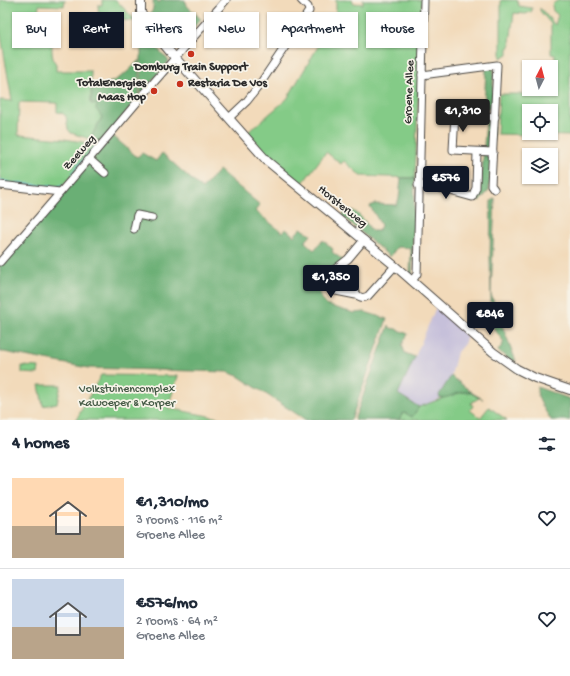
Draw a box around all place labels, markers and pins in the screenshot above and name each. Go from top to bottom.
marker: Domburg Train Support [186,49,196,59]
place label: Domburg Train Support [133,61,249,75]
place label: TotalEnergies Maas Hop [76,77,147,105]
place label: Restaria De Vos [187,77,268,91]
marker: Restaria De Vos [175,79,185,89]
marker: TotalEnergies Maas Hop [149,86,159,96]
pin: €1,310 [430,99,496,133]
pin: €576 [422,166,470,200]
pin: €1,350 [298,265,364,299]
pin: €846 [466,302,514,336]

